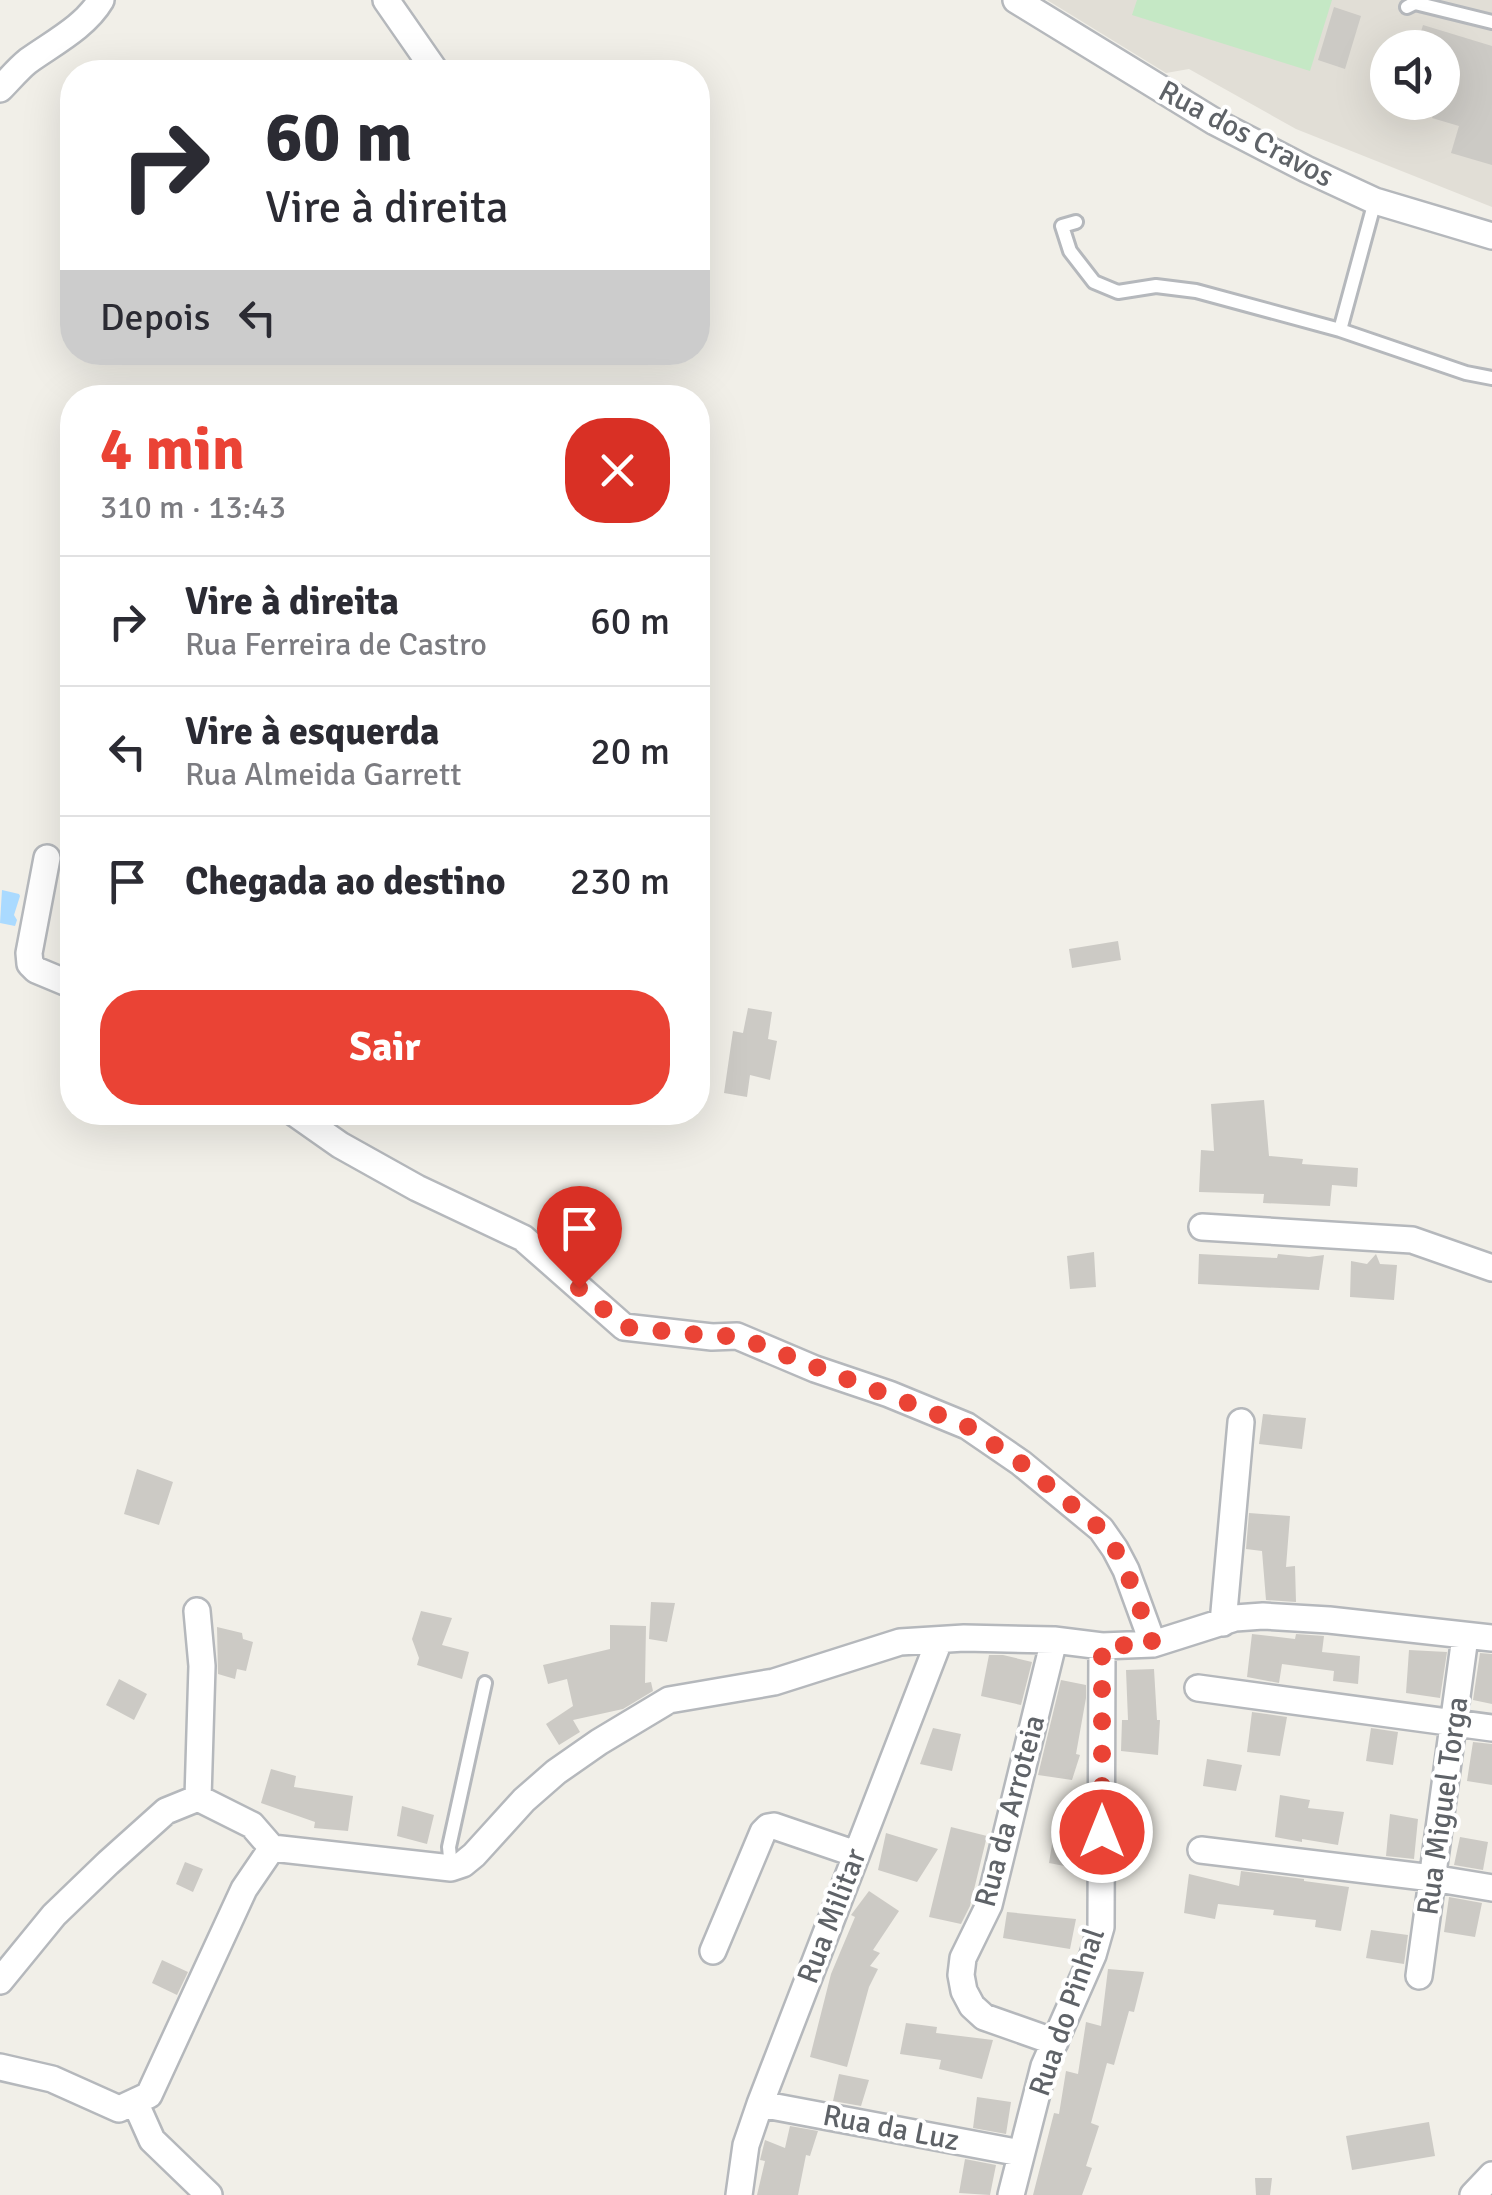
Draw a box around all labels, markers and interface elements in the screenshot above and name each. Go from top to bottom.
map controls [1370,30,1460,120]
button: sound [1370,30,1460,120]
street label: Rua dos Cravos [1152,72,1340,196]
text: 60 m [265,94,413,180]
icon: right [100,100,230,230]
text: Vire à direita [265,180,509,235]
icon: left [230,290,285,345]
text: Depois [100,294,210,341]
text: 4 min [100,413,245,487]
button: close [565,418,670,523]
text: 310 m · 13:43 [100,488,286,527]
text: Vire à direita [185,578,399,625]
icon: right [100,594,155,649]
text: 60 m [590,598,670,645]
text: Rua Ferreira de Castro [185,625,487,664]
text: Vire à esquerda [185,708,439,755]
icon: left [100,724,155,779]
text: 20 m [590,728,670,775]
text: Rua Almeida Garrett [185,755,462,794]
icon: arrive [100,854,155,909]
text: Chegada ao destino [185,858,506,905]
text: 230 m [570,858,670,905]
button: Sair [100,990,670,1105]
pin [537,1186,622,1289]
icon: arrive [552,1201,607,1256]
street label: Rua Miguel Torga [1409,1694,1477,1918]
street label: Rua da Arroteia [967,1711,1053,1911]
position arrow [1050,1780,1154,1884]
street label: Rua Militar [789,1843,875,1989]
street label: Rua do Pinhal [1021,1923,1113,2101]
street label: Rua da Luz [820,2097,962,2159]

